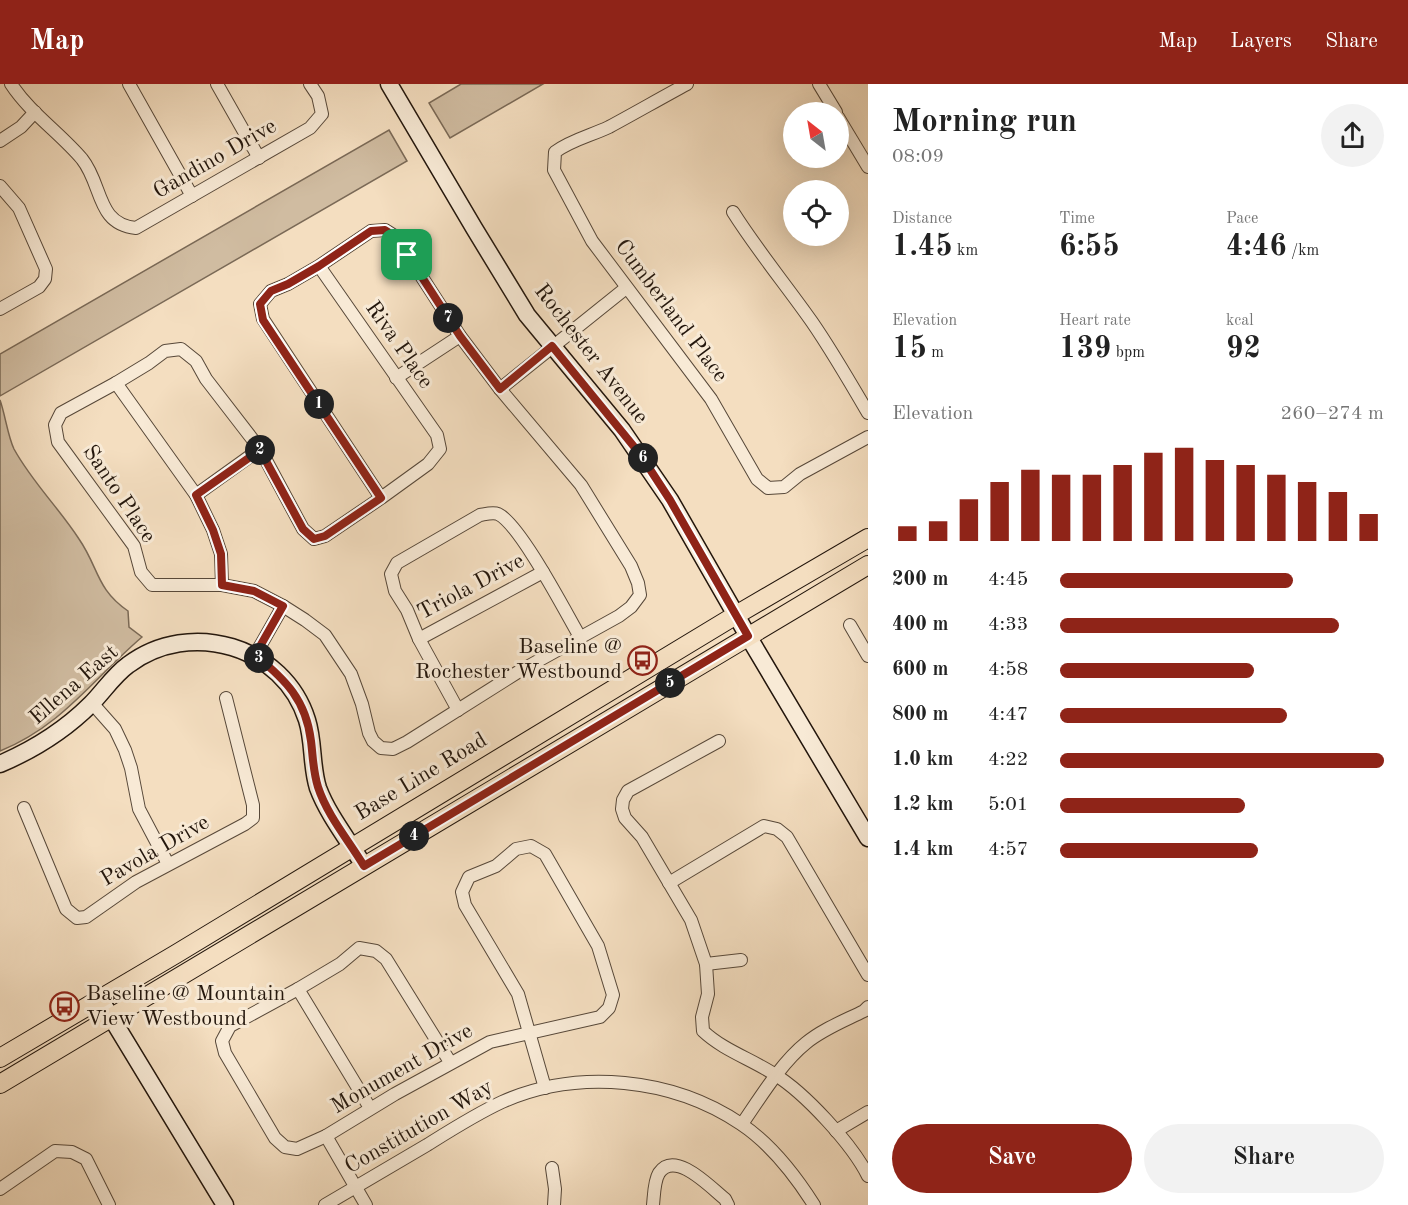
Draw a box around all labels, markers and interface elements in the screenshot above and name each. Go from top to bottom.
text: Map [30,28,84,56]
text: Map [1158,31,1197,52]
text: Layers [1230,31,1292,52]
text: Share [1325,31,1378,52]
north arrow [783,102,849,168]
map controls [783,102,849,246]
button: share [1321,104,1384,167]
text: Morning run [892,106,1077,139]
street label: Gandino Drive [150,115,280,203]
text: 08:09 [892,147,944,167]
button: locate [783,180,849,246]
text: Distance [892,211,952,227]
text: Time [1059,211,1095,227]
text: Pace [1226,211,1258,227]
pin [381,229,432,280]
text: 1.45 [892,232,953,262]
text: 6:55 [1059,232,1120,262]
text: 4:46 [1226,232,1287,262]
street label: Cumberland Place [610,236,732,386]
icon: arrive [390,238,423,271]
text: km [953,243,978,259]
text: /km [1287,243,1319,259]
street label: Rochester Avenue [530,280,652,428]
street label: Riva Place [361,297,437,393]
pin: 7 [433,303,463,333]
text: 7 [443,310,453,326]
text: Elevation [892,313,957,329]
text: Heart rate [1059,313,1131,329]
text: kcal [1226,313,1254,329]
text: 15 [892,334,927,364]
text: 139 [1059,334,1111,364]
text: 92 [1226,334,1261,364]
text: m [927,345,944,361]
text: bpm [1111,345,1145,361]
pin: 1 [304,389,334,419]
text: 1 [314,396,324,412]
text: Elevation [892,404,973,424]
text: 260–274 m [1281,404,1384,424]
pin: 2 [245,435,275,465]
street label: Santo Place [78,441,160,547]
text: 2 [255,442,265,458]
pin: 6 [628,443,658,473]
text: 6 [638,450,648,466]
street label: Triola Drive [414,550,528,624]
text: 200 m [892,570,948,590]
text: 4:45 [988,570,1028,590]
text: 400 m [892,615,948,635]
text: 4:33 [988,615,1028,635]
place label: Baseline @ Rochester Westbound [415,636,622,683]
street label: Ellena East [26,641,122,729]
pin: 3 [244,643,274,673]
bus stop icon: Baseline @ Rochester Westbound [627,644,659,676]
text: 3 [254,650,264,666]
text: 600 m [892,660,948,680]
text: 4:58 [988,660,1028,680]
pin: 5 [655,668,685,698]
text: 5 [665,675,675,691]
text: 800 m [892,705,948,725]
text: 4:47 [988,705,1028,725]
street label: Base Line Road [351,729,491,825]
text: 1.0 km [892,750,954,770]
text: 4:22 [988,750,1028,770]
text: 1.2 km [892,795,954,815]
text: 5:01 [988,795,1028,815]
street label: Pavola Drive [97,811,213,891]
pin: 4 [399,821,429,851]
text: 4 [409,828,419,844]
text: 1.4 km [892,840,954,860]
text: 4:57 [988,840,1028,860]
place label: Baseline @ Mountain View Westbound [86,983,285,1030]
bus stop icon: Baseline @ Mountain View Westbound [49,991,81,1023]
street label: Monument Drive [328,1020,476,1118]
street label: Constitution Way [341,1076,497,1178]
button: Save [892,1124,1132,1193]
button: Share [1144,1124,1384,1193]

